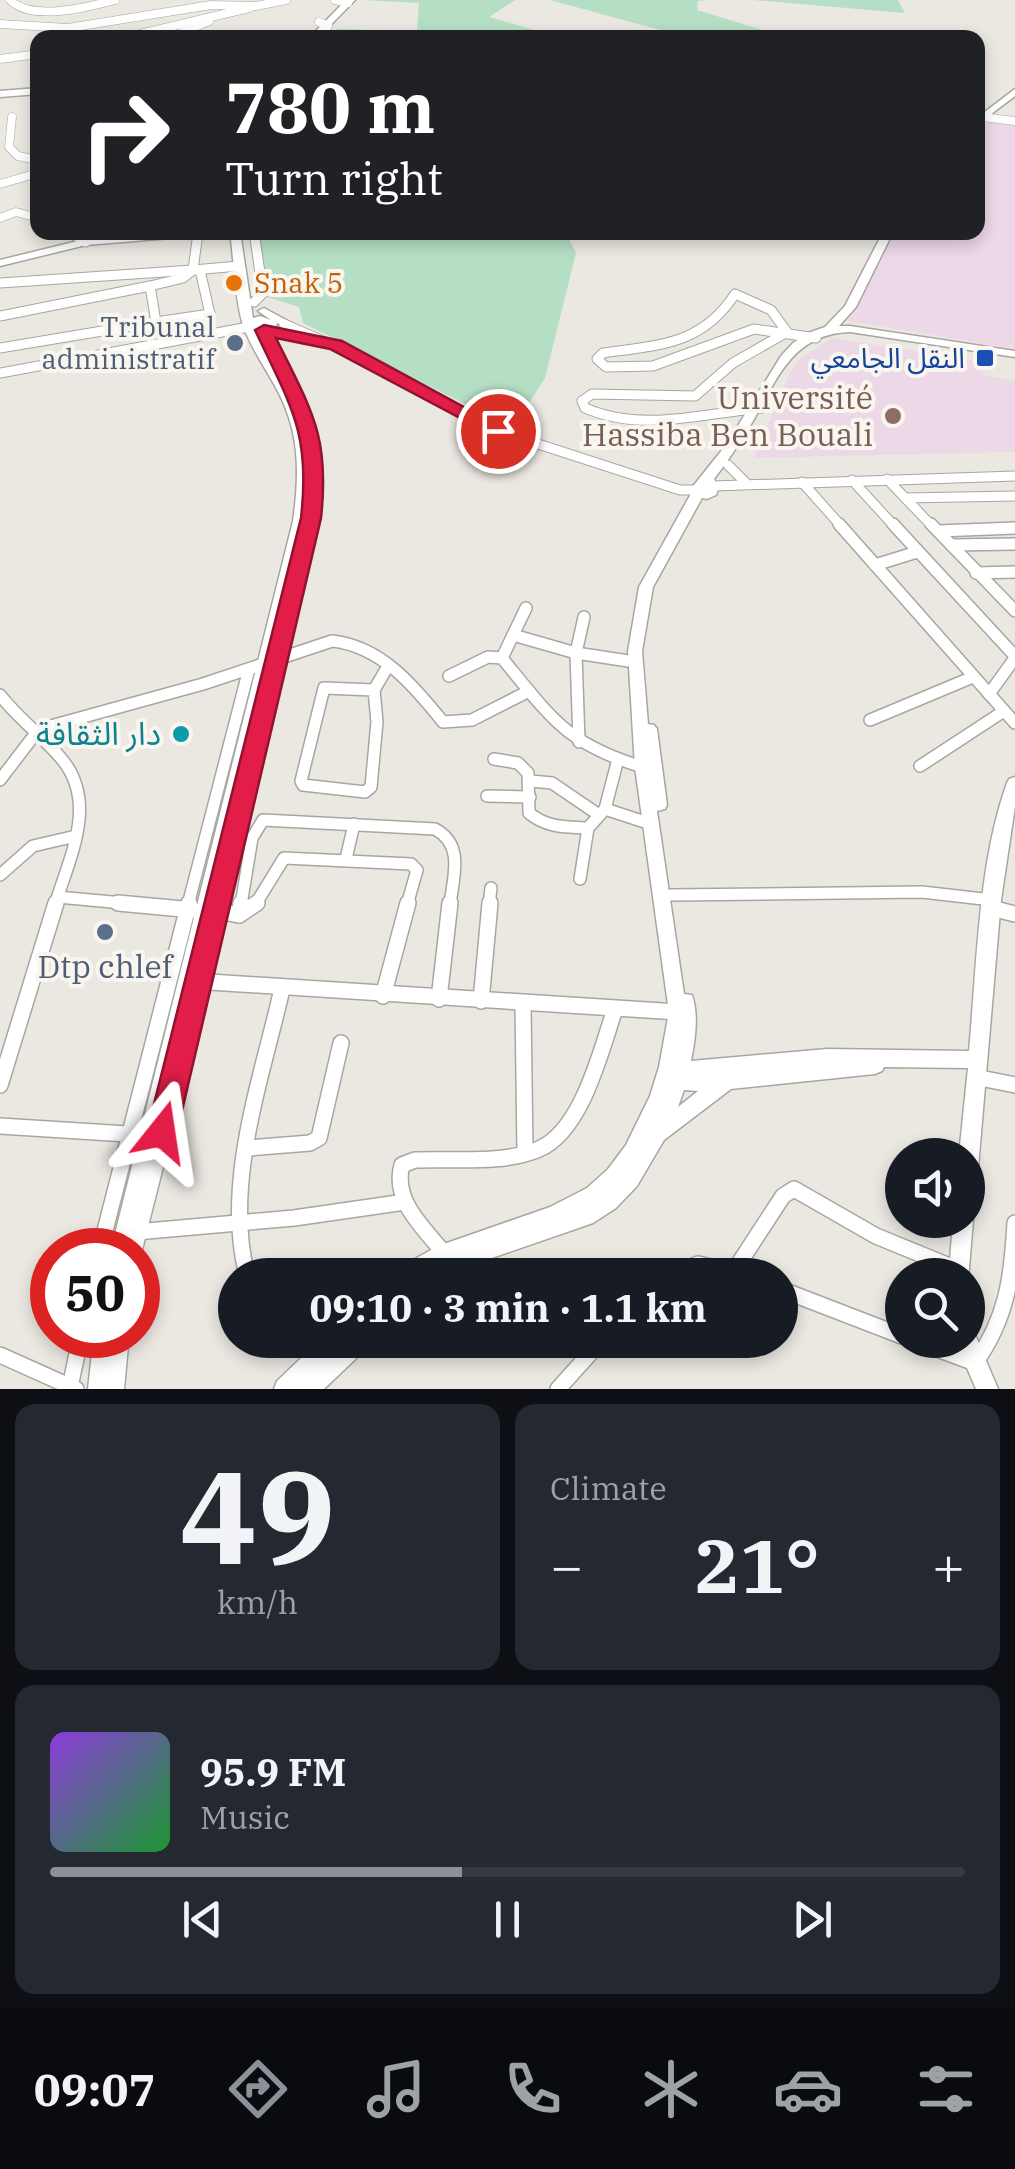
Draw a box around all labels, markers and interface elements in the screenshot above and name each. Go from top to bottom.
text: 780 m [225,61,435,152]
icon: right [60,70,190,200]
text: Turn right [225,149,443,207]
place label: Snak 5 [254,264,343,301]
marker: Snak 5 [223,272,245,294]
place label: Tribunal administratif [41,308,217,377]
marker: Tribunal administratif [224,332,246,354]
place label: النقل الجامعي [811,339,965,379]
marker: النقل الجامعي [974,347,996,369]
place label: Université Hassiba Ben Bouali [582,376,873,455]
pin [456,389,541,474]
icon: arrive [471,404,526,459]
marker: Université Hassiba Ben Bouali [882,405,904,427]
place label: دار الثقافة [36,712,161,754]
marker: دار الثقافة [170,723,192,745]
marker: Dtp chlef [94,921,116,943]
place label: Dtp chlef [37,945,175,987]
position arrow [110,1080,214,1184]
map controls [885,1138,985,1358]
button: sound [885,1138,985,1238]
speed limit sign: 50 [30,1228,160,1358]
button: search [885,1258,985,1358]
text: 09:10 · 3 min · 1.1 km [309,1283,707,1332]
text: 49 [179,1431,336,1600]
text: Climate [550,1467,667,1509]
text: 21° [695,1516,820,1614]
text: − [550,1530,583,1601]
text: + [932,1530,965,1601]
text: km/h [217,1581,298,1623]
text: 95.9 FM [200,1747,346,1796]
text: Music [200,1796,290,1838]
icon: previous [175,1892,230,1947]
icon: pause [480,1892,535,1947]
icon: next [785,1892,840,1947]
icon: directions [223,2054,293,2124]
icon: music [361,2054,431,2124]
icon: phone [498,2054,568,2124]
icon: climate [636,2054,706,2124]
icon: car [773,2054,843,2124]
icon: filters [911,2054,981,2124]
text: 09:07 [34,2060,155,2118]

